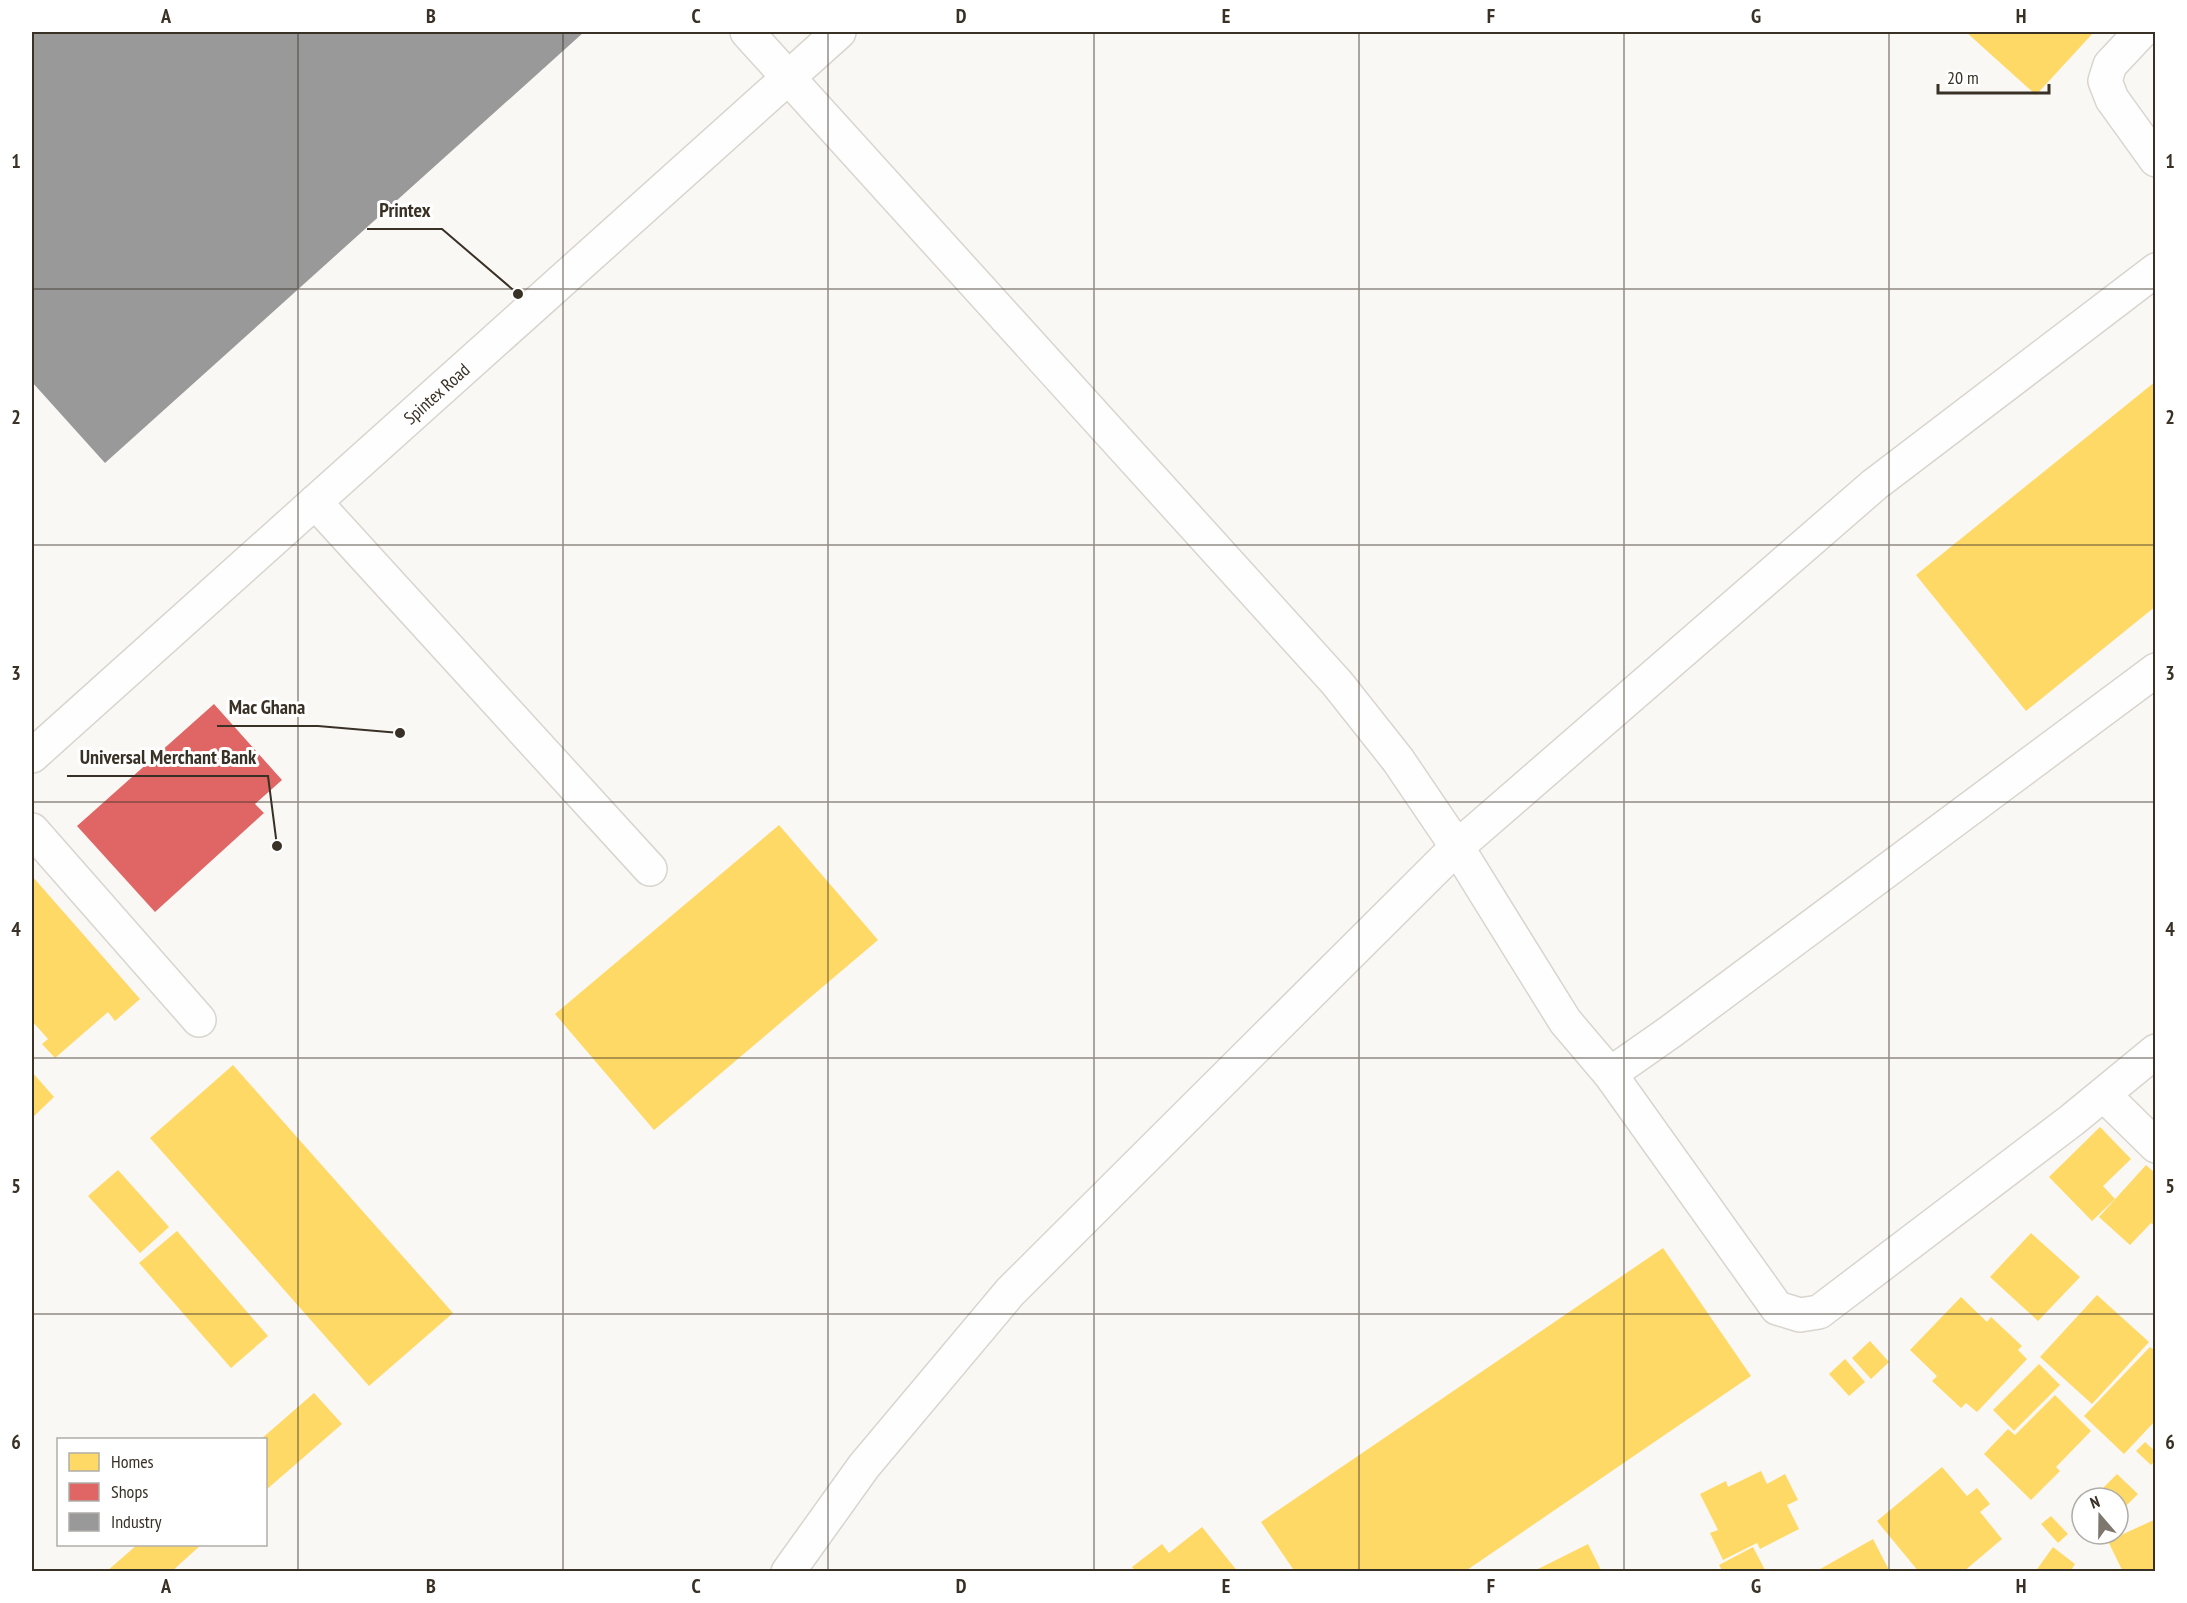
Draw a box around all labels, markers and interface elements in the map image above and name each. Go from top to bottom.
text: A [160,3,172,29]
text: B [426,3,436,29]
text: C [691,3,701,29]
text: D [956,3,967,29]
text: E [1222,3,1230,29]
text: F [1487,3,1495,29]
text: G [1751,3,1761,29]
text: H [2016,3,2026,29]
scale bar [1938,57,2049,95]
text: 20 m [1947,66,1979,89]
text: 1 [11,148,21,174]
text: 1 [2165,148,2175,174]
callout: Printex [367,191,442,229]
text: Printex [379,197,431,223]
street label: Spintex Road [398,358,474,429]
text: 2 [11,404,21,430]
text: 2 [2165,404,2175,430]
text: 3 [11,660,21,686]
text: 3 [2165,660,2175,686]
callout: Mac Ghana [217,688,318,726]
text: Mac Ghana [229,694,305,720]
callout: Universal Merchant Bank [67,738,268,776]
text: Universal Merchant Bank [80,744,257,770]
text: 4 [11,916,21,942]
text: 4 [2165,916,2175,942]
text: 5 [11,1173,21,1199]
text: 5 [2165,1173,2175,1199]
text: 6 [11,1429,21,1455]
text: 6 [2165,1429,2175,1455]
legend [57,1438,267,1546]
text: Homes [111,1450,154,1473]
text: Shops [111,1480,148,1503]
north arrow [2070,1486,2130,1546]
text: N [2087,1491,2102,1513]
text: Industry [111,1510,162,1533]
text: A [160,1573,172,1599]
text: B [426,1573,436,1599]
text: C [691,1573,701,1599]
text: D [956,1573,967,1599]
text: E [1222,1573,1230,1599]
text: F [1487,1573,1495,1599]
text: G [1751,1573,1761,1599]
text: H [2016,1573,2026,1599]

